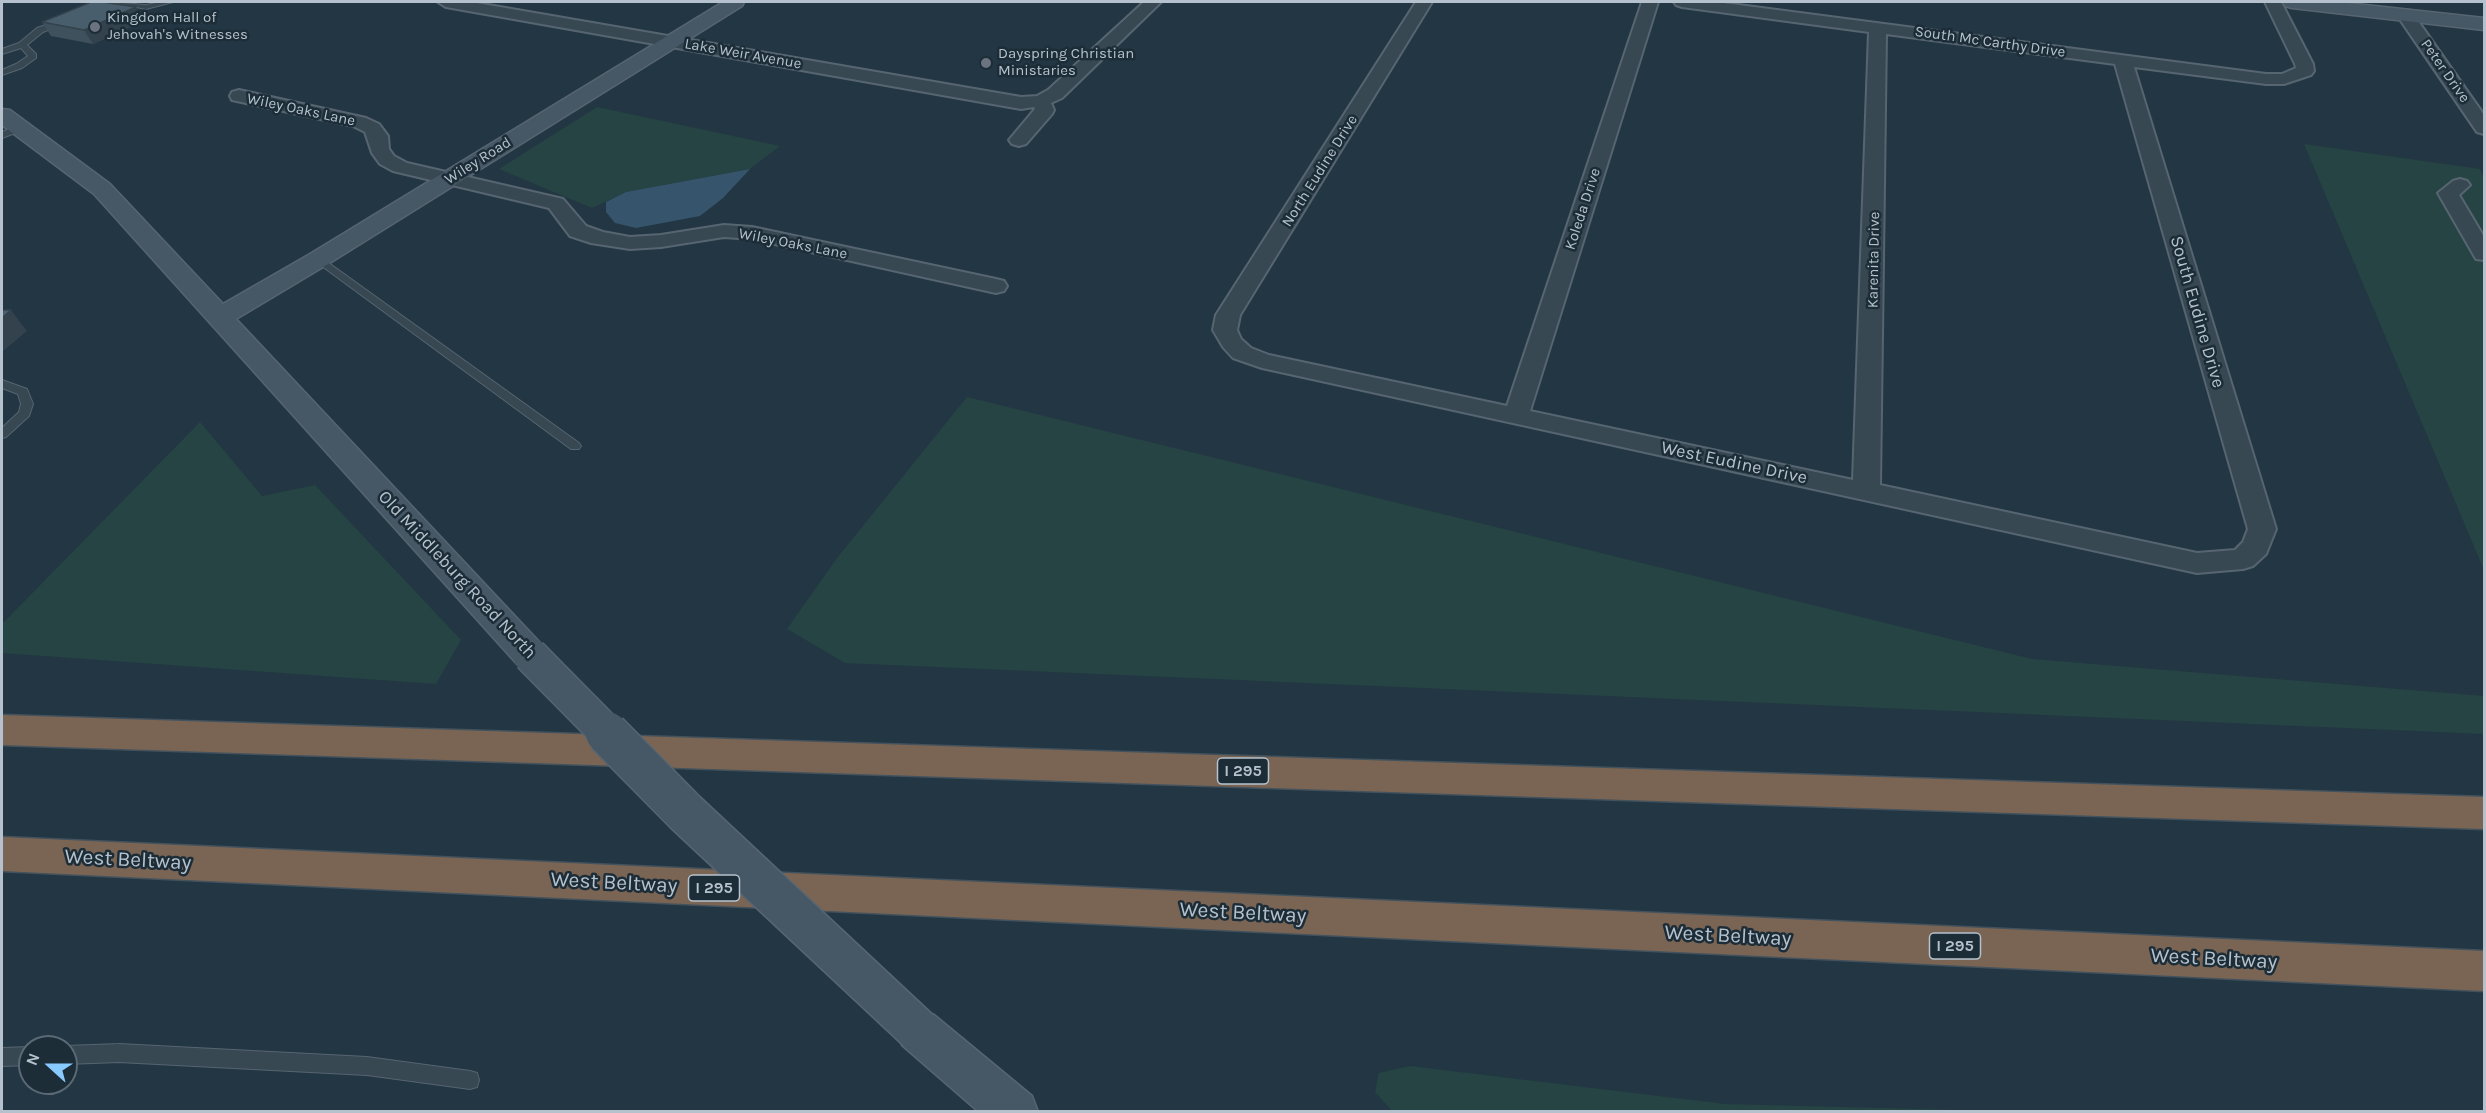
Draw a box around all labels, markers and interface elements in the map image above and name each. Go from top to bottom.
place label: Kingdom Hall of Jehovah's Witnesses [107,9,248,44]
marker: Kingdom Hall of Jehovah's Witnesses [88,20,102,34]
street label: South Mc Carthy Drive [1914,23,2066,61]
street label: Lake Weir Avenue [683,35,803,73]
street label: Peter Drive [2417,36,2473,106]
place label: Dayspring Christian Ministaries [998,45,1134,80]
marker: Dayspring Christian Ministaries [979,56,993,70]
street label: Wiley Oaks Lane [245,90,357,130]
street label: North Eudine Drive [1278,112,1362,230]
street label: Wiley Road [441,134,515,188]
street label: Koleda Drive [1561,166,1605,252]
street label: Karenita Drive [1864,212,1884,308]
street label: Wiley Oaks Lane [737,225,849,263]
street label: South Eudine Drive [2165,234,2229,390]
street label: West Eudine Drive [1659,437,1809,489]
street label: Old Middleburg Road North [373,486,541,664]
road number: I 295 [1218,758,1268,784]
street label: West Beltway [64,844,192,876]
street label: West Beltway [550,867,678,899]
road number: I 295 [688,875,740,901]
street label: West Beltway [1179,897,1307,929]
street label: West Beltway [1664,920,1792,952]
road number: I 295 [1930,933,1980,959]
street label: West Beltway [2150,943,2278,975]
north arrow [18,1035,78,1095]
text: N [22,1050,44,1068]

